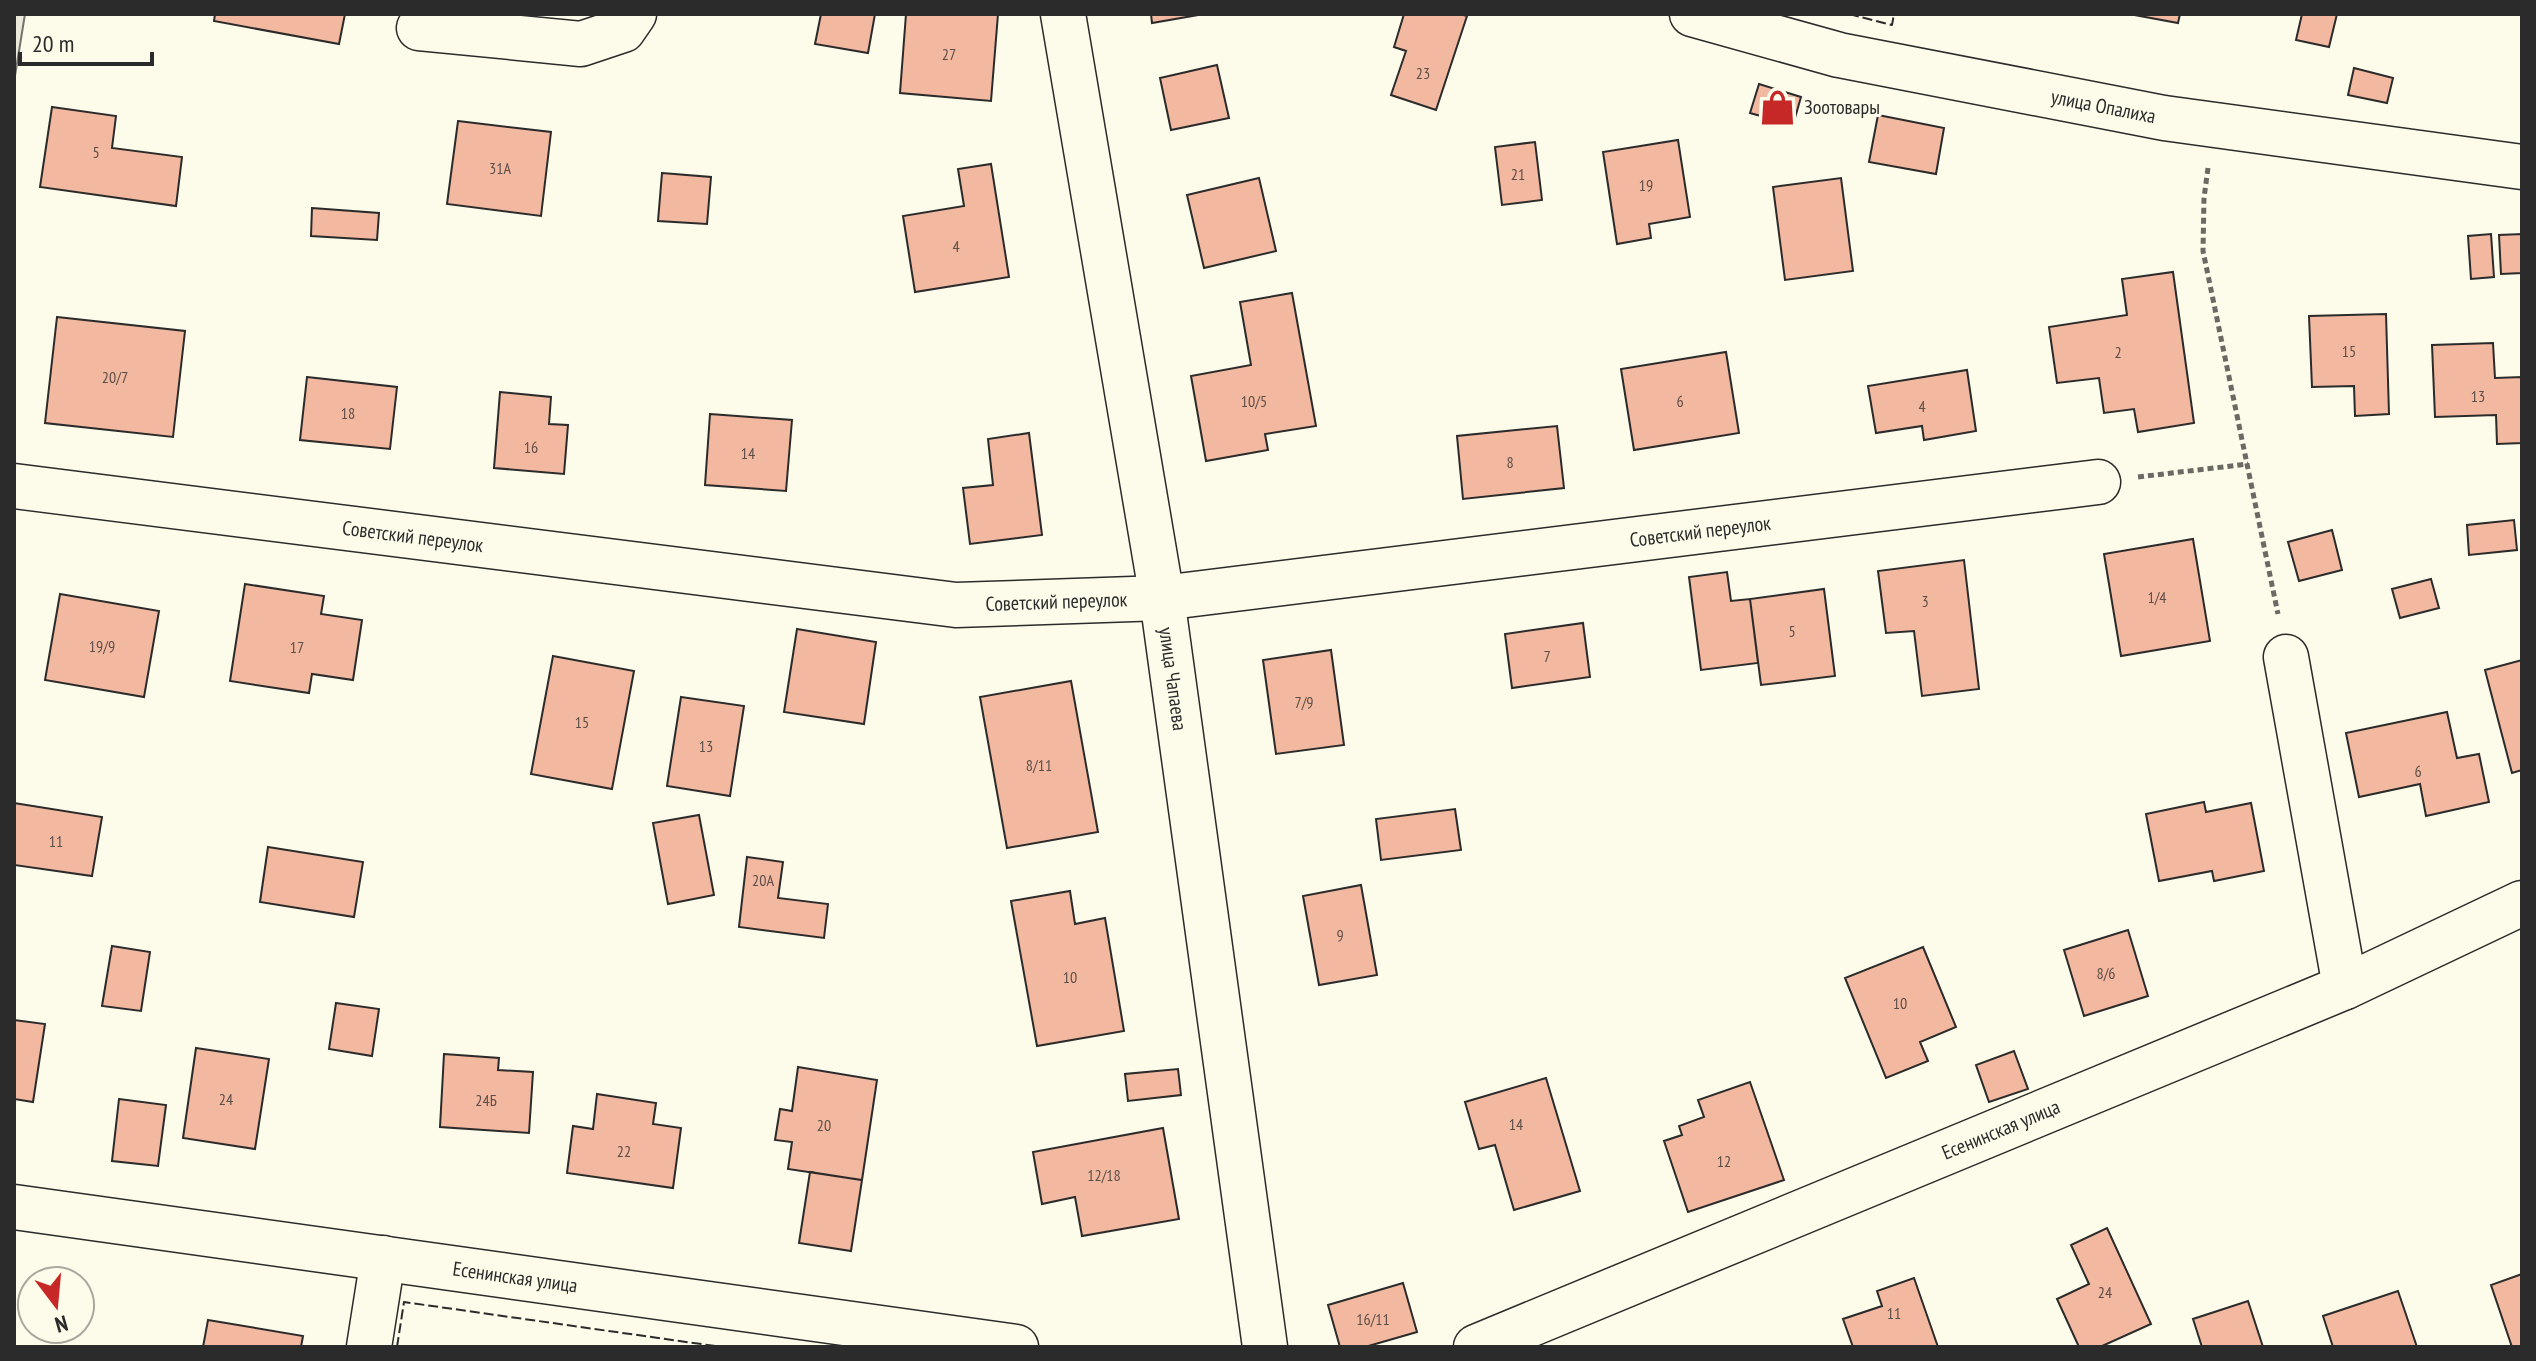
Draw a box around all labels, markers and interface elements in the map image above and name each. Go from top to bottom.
scale bar [20,16,152,66]
text: 20 m [32,28,74,59]
house number: 27 [942,44,956,64]
house number: 23 [1416,63,1430,83]
street label: улица Опалиха [2049,83,2158,129]
shop icon: Зоотовары [1759,88,1797,126]
place label: Зоотовары [1804,94,1880,120]
house number: 5 [92,142,100,162]
house number: 31А [489,158,511,178]
house number: 21 [1511,164,1525,184]
house number: 19 [1639,175,1653,195]
house number: 4 [952,236,960,256]
house number: 15 [2342,341,2356,361]
house number: 2 [2114,342,2122,362]
house number: 20/7 [102,367,128,387]
house number: 13 [2471,386,2485,406]
house number: 10/5 [1241,391,1267,411]
house number: 6 [1676,391,1684,411]
house number: 4 [1918,396,1926,416]
house number: 18 [341,403,355,423]
house number: 16 [524,437,538,457]
house number: 14 [741,443,755,463]
house number: 8 [1506,452,1514,472]
street label: Советский переулок [1628,510,1772,553]
street label: Советский переулок [341,515,485,558]
street label: Советский переулок [985,586,1128,617]
house number: 1/4 [2147,587,2167,607]
house number: 3 [1921,591,1929,611]
house number: 5 [1788,621,1796,641]
street label: улица Чапаева [1153,626,1193,732]
house number: 19/9 [89,636,115,656]
house number: 17 [290,637,304,657]
house number: 7 [1543,646,1551,666]
house number: 7/9 [1294,692,1314,712]
house number: 15 [575,712,589,732]
house number: 13 [699,736,713,756]
house number: 8/11 [1026,755,1052,775]
house number: 6 [2414,761,2422,781]
house number: 11 [49,831,63,851]
house number: 20А [752,870,774,890]
house number: 9 [1336,925,1344,945]
house number: 8/6 [2096,963,2116,983]
house number: 10 [1063,967,1077,987]
house number: 10 [1893,993,1907,1013]
house number: 24 [219,1089,233,1109]
house number: 24Б [475,1090,497,1110]
street label: Есенинская улица [1938,1094,2064,1166]
house number: 14 [1509,1114,1523,1134]
house number: 20 [817,1115,831,1135]
house number: 22 [617,1141,631,1161]
house number: 12 [1717,1151,1731,1171]
house number: 12/18 [1087,1165,1121,1185]
street label: Есенинская улица [451,1255,579,1299]
north arrow [16,1265,96,1345]
house number: 24 [2098,1282,2112,1302]
house number: 11 [1887,1303,1901,1323]
text: N [52,1309,71,1339]
house number: 16/11 [1356,1309,1390,1329]

